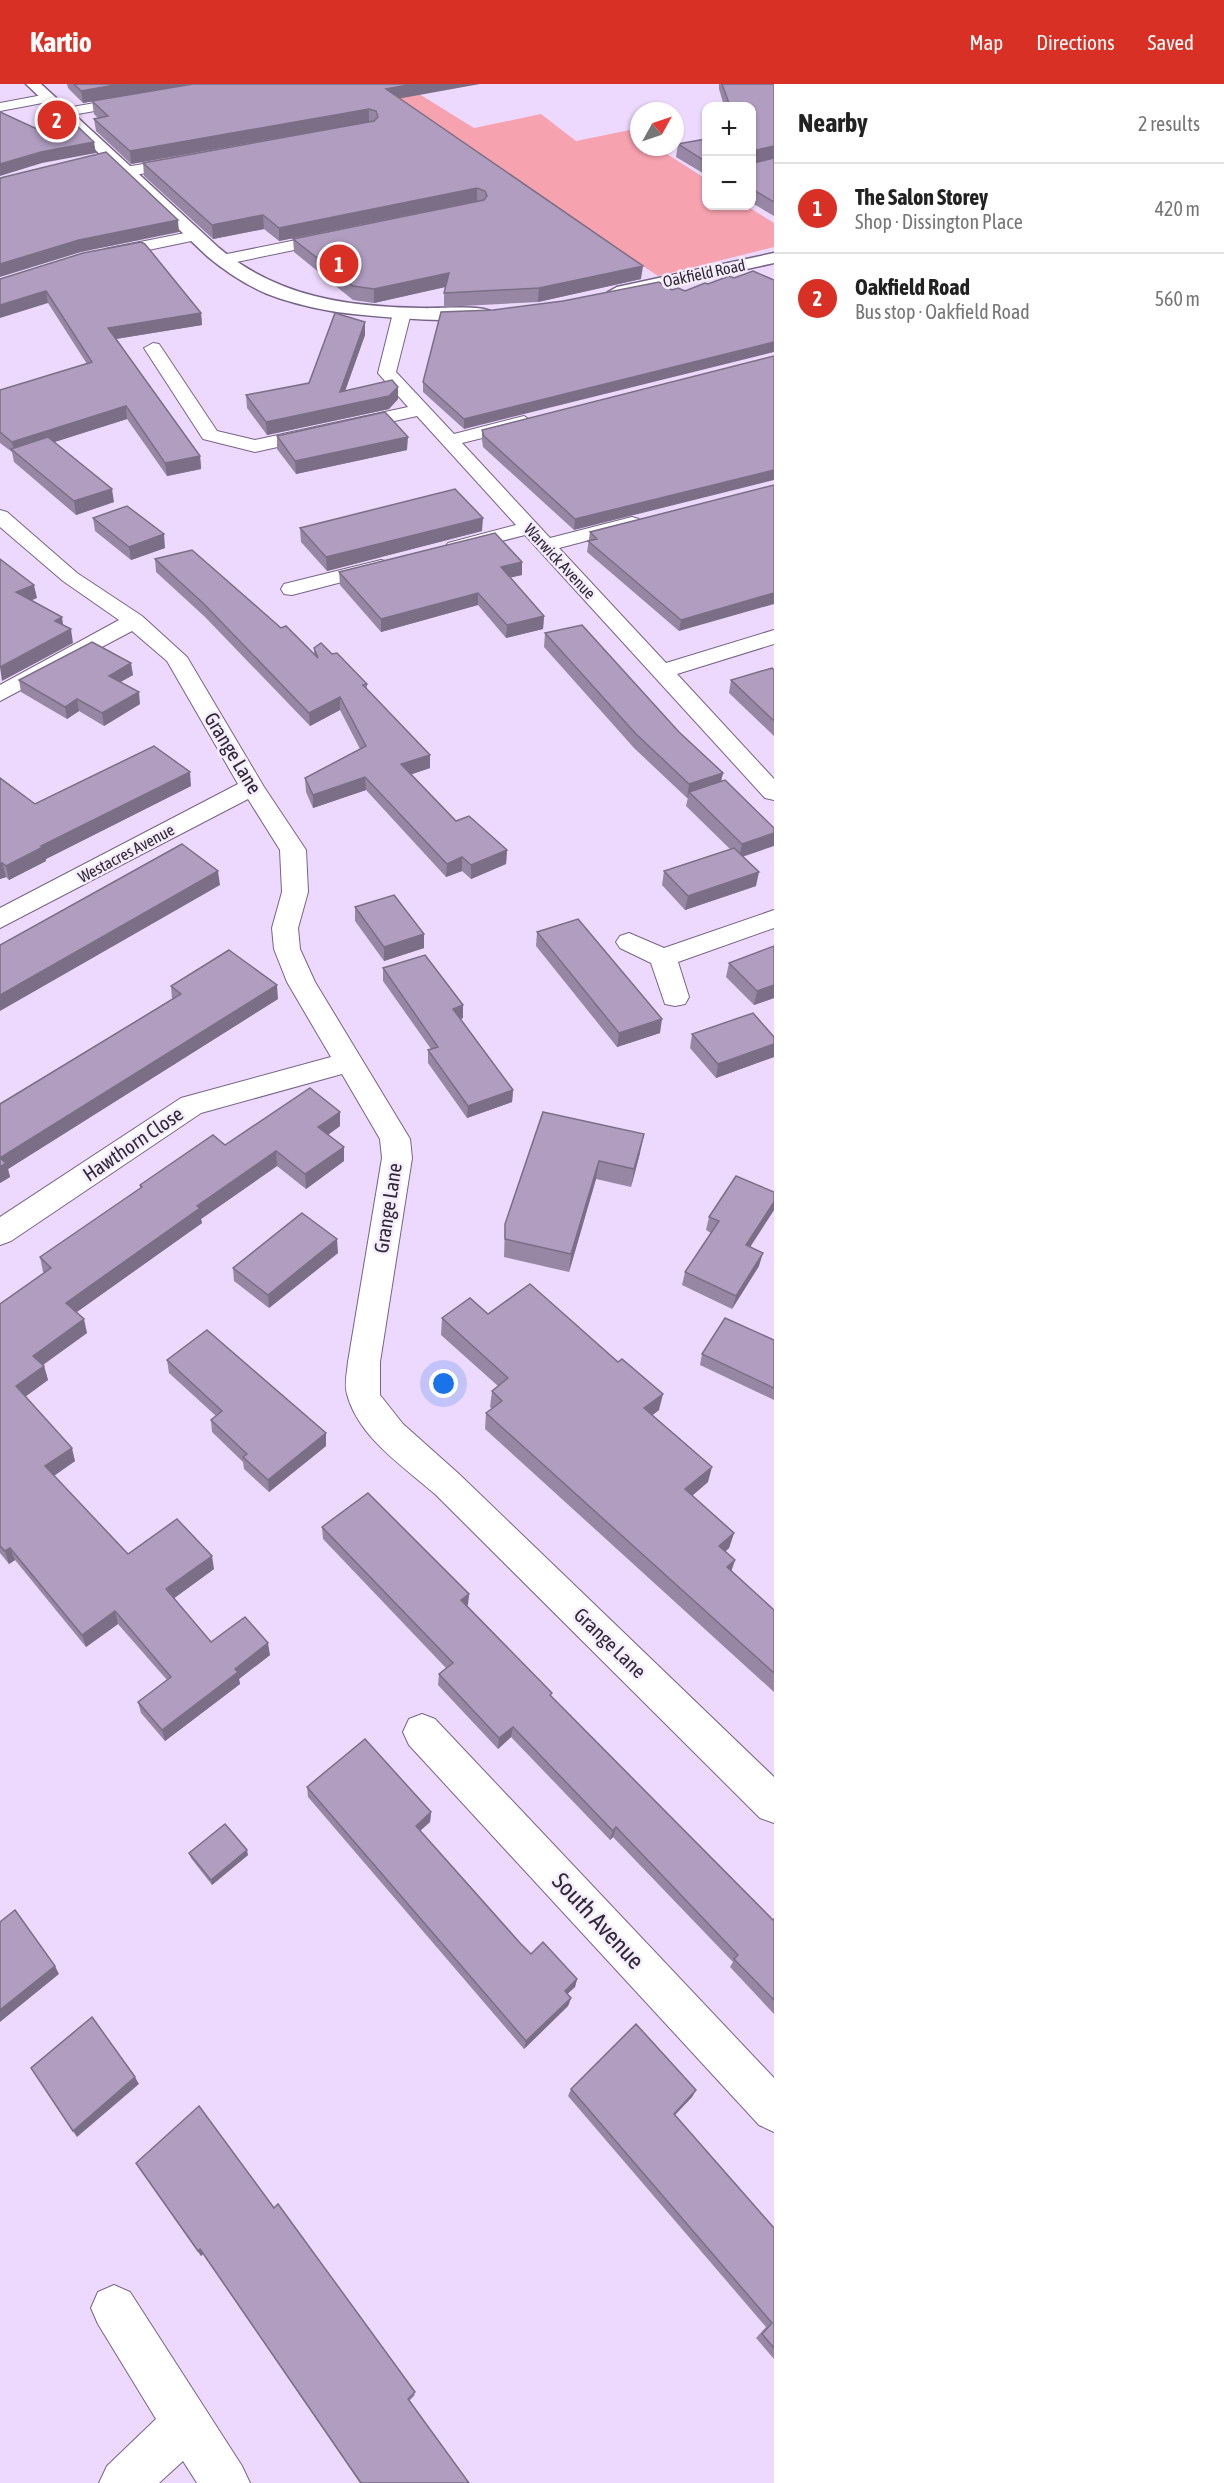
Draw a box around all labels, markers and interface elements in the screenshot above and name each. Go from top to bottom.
text: Kartio [30,26,92,58]
text: Map [969,30,1003,54]
text: Directions [1036,30,1115,54]
text: Saved [1148,30,1194,54]
pin: 2 [38,98,76,142]
north arrow [630,102,684,156]
map controls [702,102,756,210]
button: + [702,102,756,156]
text: Nearby [798,108,868,138]
text: 2 results [1138,112,1200,135]
button: − [702,156,756,210]
text: The Salon Storey [855,184,988,210]
text: 1 [813,197,822,220]
text: 420 m [1155,197,1200,220]
text: Shop · Dissington Place [855,210,1023,233]
pin: 1 [320,242,358,286]
street label: Oakfield Road [661,256,747,290]
text: Oakfield Road [855,274,970,300]
text: 2 [813,287,822,310]
text: 560 m [1155,287,1200,310]
text: Bus stop · Oakfield Road [855,300,1030,323]
street label: Warwick Avenue [521,520,599,602]
street label: Grange Lane [200,708,267,798]
street label: Westacres Avenue [75,820,177,886]
street label: Hawthorn Close [78,1102,187,1185]
street label: Grange Lane [369,1161,406,1255]
your location [429,1369,458,1398]
street label: Grange Lane [570,1603,651,1683]
street label: South Avenue [547,1867,650,1974]

